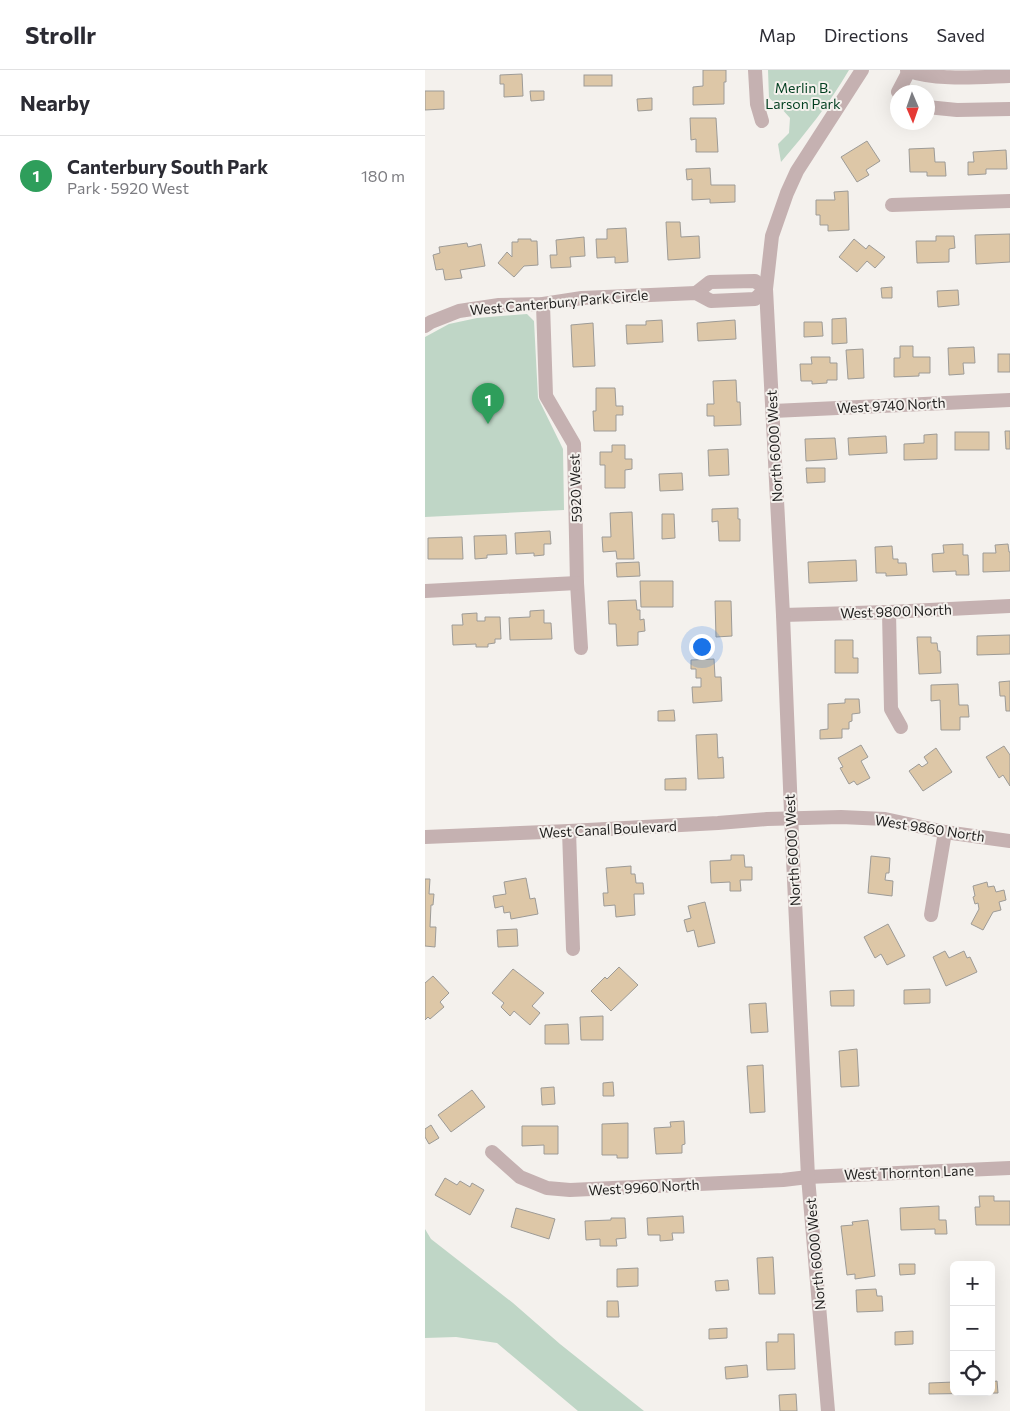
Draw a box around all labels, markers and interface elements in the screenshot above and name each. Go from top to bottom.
text: Strollr [25,20,96,49]
text: Map [759,24,796,46]
text: Directions [824,24,908,46]
text: Saved [936,24,985,46]
park label: Merlin B. Larson Park [765,79,841,112]
north arrow [890,85,935,130]
text: Nearby [20,90,90,115]
text: Canterbury South Park [67,155,268,178]
text: 1 [32,166,40,185]
text: 180 m [361,166,405,185]
text: Park · 5920 West [67,178,189,197]
street label: West Canterbury Park Circle [469,286,649,318]
pin: 1 [472,383,504,424]
street label: North 6000 West [763,389,785,503]
street label: West 9740 North [836,394,946,416]
street label: 5920 West [565,453,585,523]
street label: West 9800 North [840,601,952,621]
your location [689,634,715,660]
street label: North 6000 West [781,793,803,907]
street label: West 9860 North [874,811,986,845]
street label: West Canal Boulevard [539,817,677,841]
street label: West Thornton Lane [844,1161,974,1183]
street label: West 9960 North [588,1176,700,1198]
street label: North 6000 West [802,1197,828,1311]
map controls [950,1261,995,1396]
button: + [950,1261,995,1306]
button: − [950,1306,995,1351]
button: locate [950,1351,995,1396]

